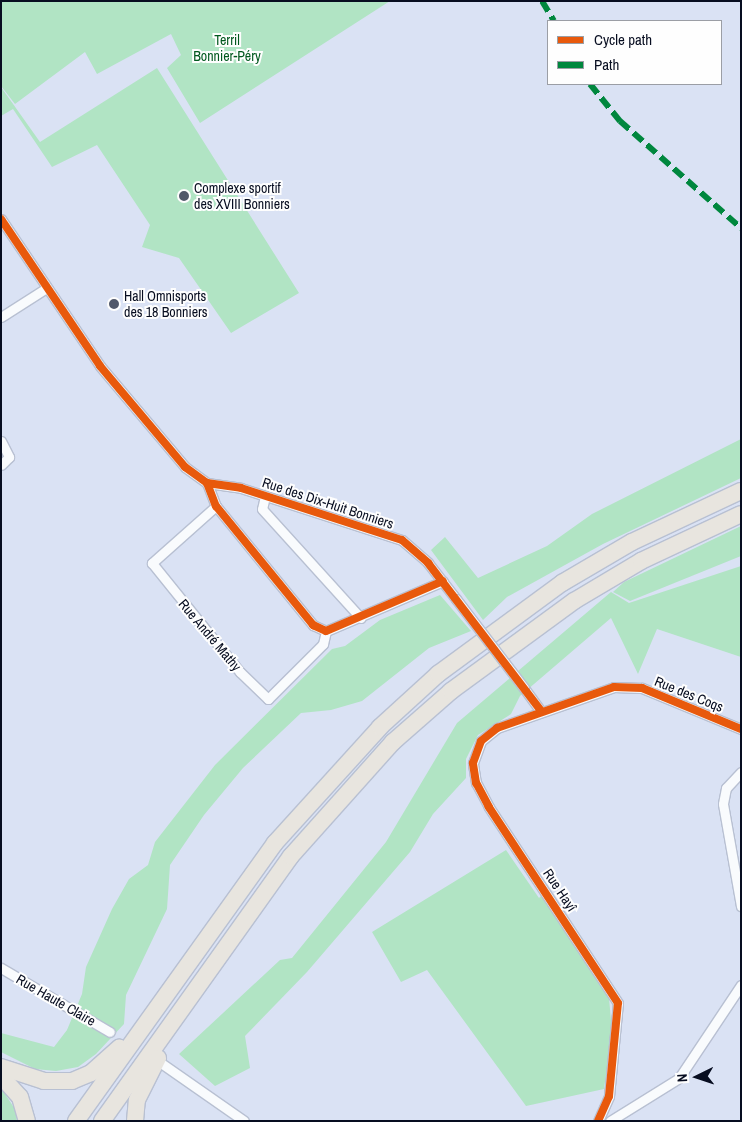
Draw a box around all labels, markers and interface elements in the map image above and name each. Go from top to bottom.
legend [547,20,722,85]
text: Cycle path [594,29,652,50]
park label: Terril Bonnier-Péry [193,32,261,64]
text: Path [594,54,619,75]
place label: Complexe sportif des XVIII Bonniers [194,180,290,212]
marker: Complexe sportif des XVIII Bonniers [178,190,190,202]
place label: Hall Omnisports des 18 Bonniers [124,288,208,321]
marker: Hall Omnisports des 18 Bonniers [108,298,120,310]
street label: Rue des Dix-Huit Bonniers [260,474,396,532]
street label: Rue André Mathy [175,595,245,675]
street label: Rue des Coqs [652,673,726,715]
street label: Rue Hayî [540,865,580,915]
street label: Rue Haute Claire [13,971,99,1029]
north arrow [672,1052,722,1102]
text: N [673,1073,691,1083]

